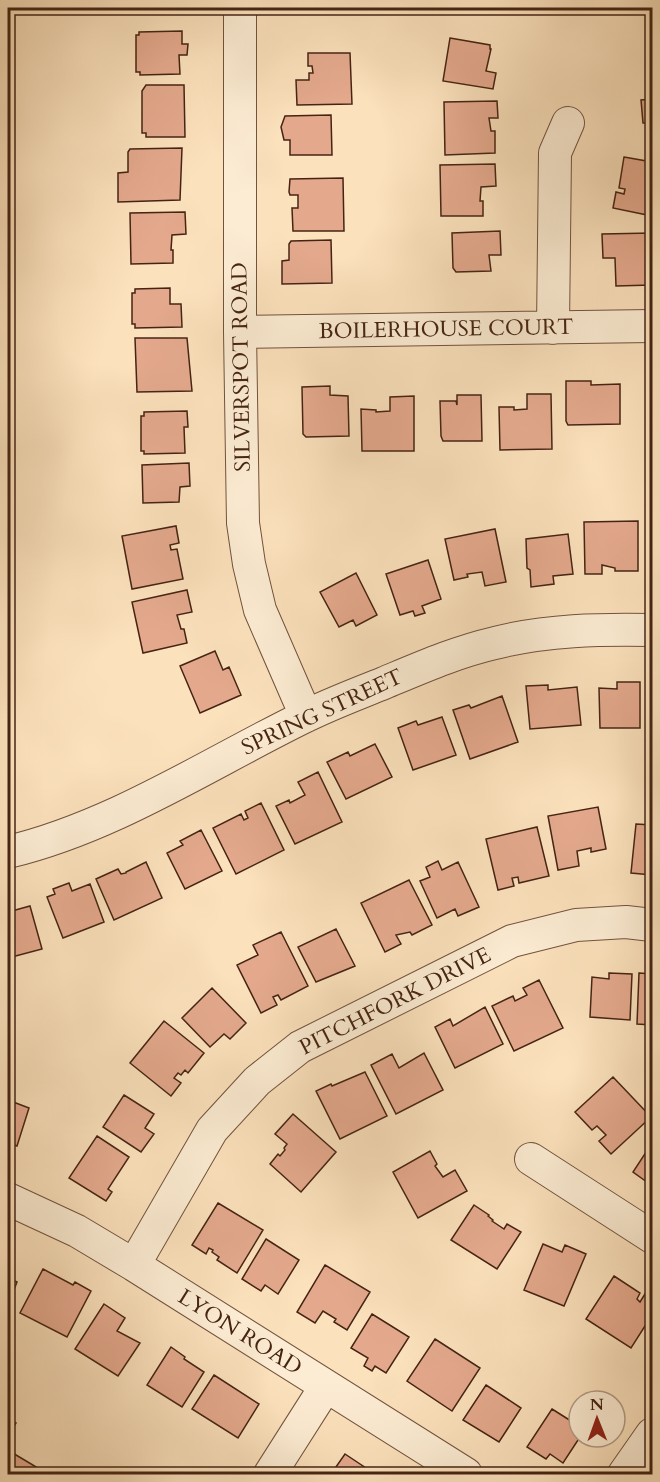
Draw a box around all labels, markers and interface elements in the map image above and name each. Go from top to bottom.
street label: SILVERSPOT ROAD [224,262,258,472]
street label: BOILERHOUSE COURT [318,312,574,346]
street label: SPRING STREET [237,662,407,762]
street label: PITCHFORK DRIVE [294,940,496,1062]
street label: LYON ROAD [172,1282,308,1382]
north arrow [567,1389,627,1449]
text: N [590,1394,604,1416]

